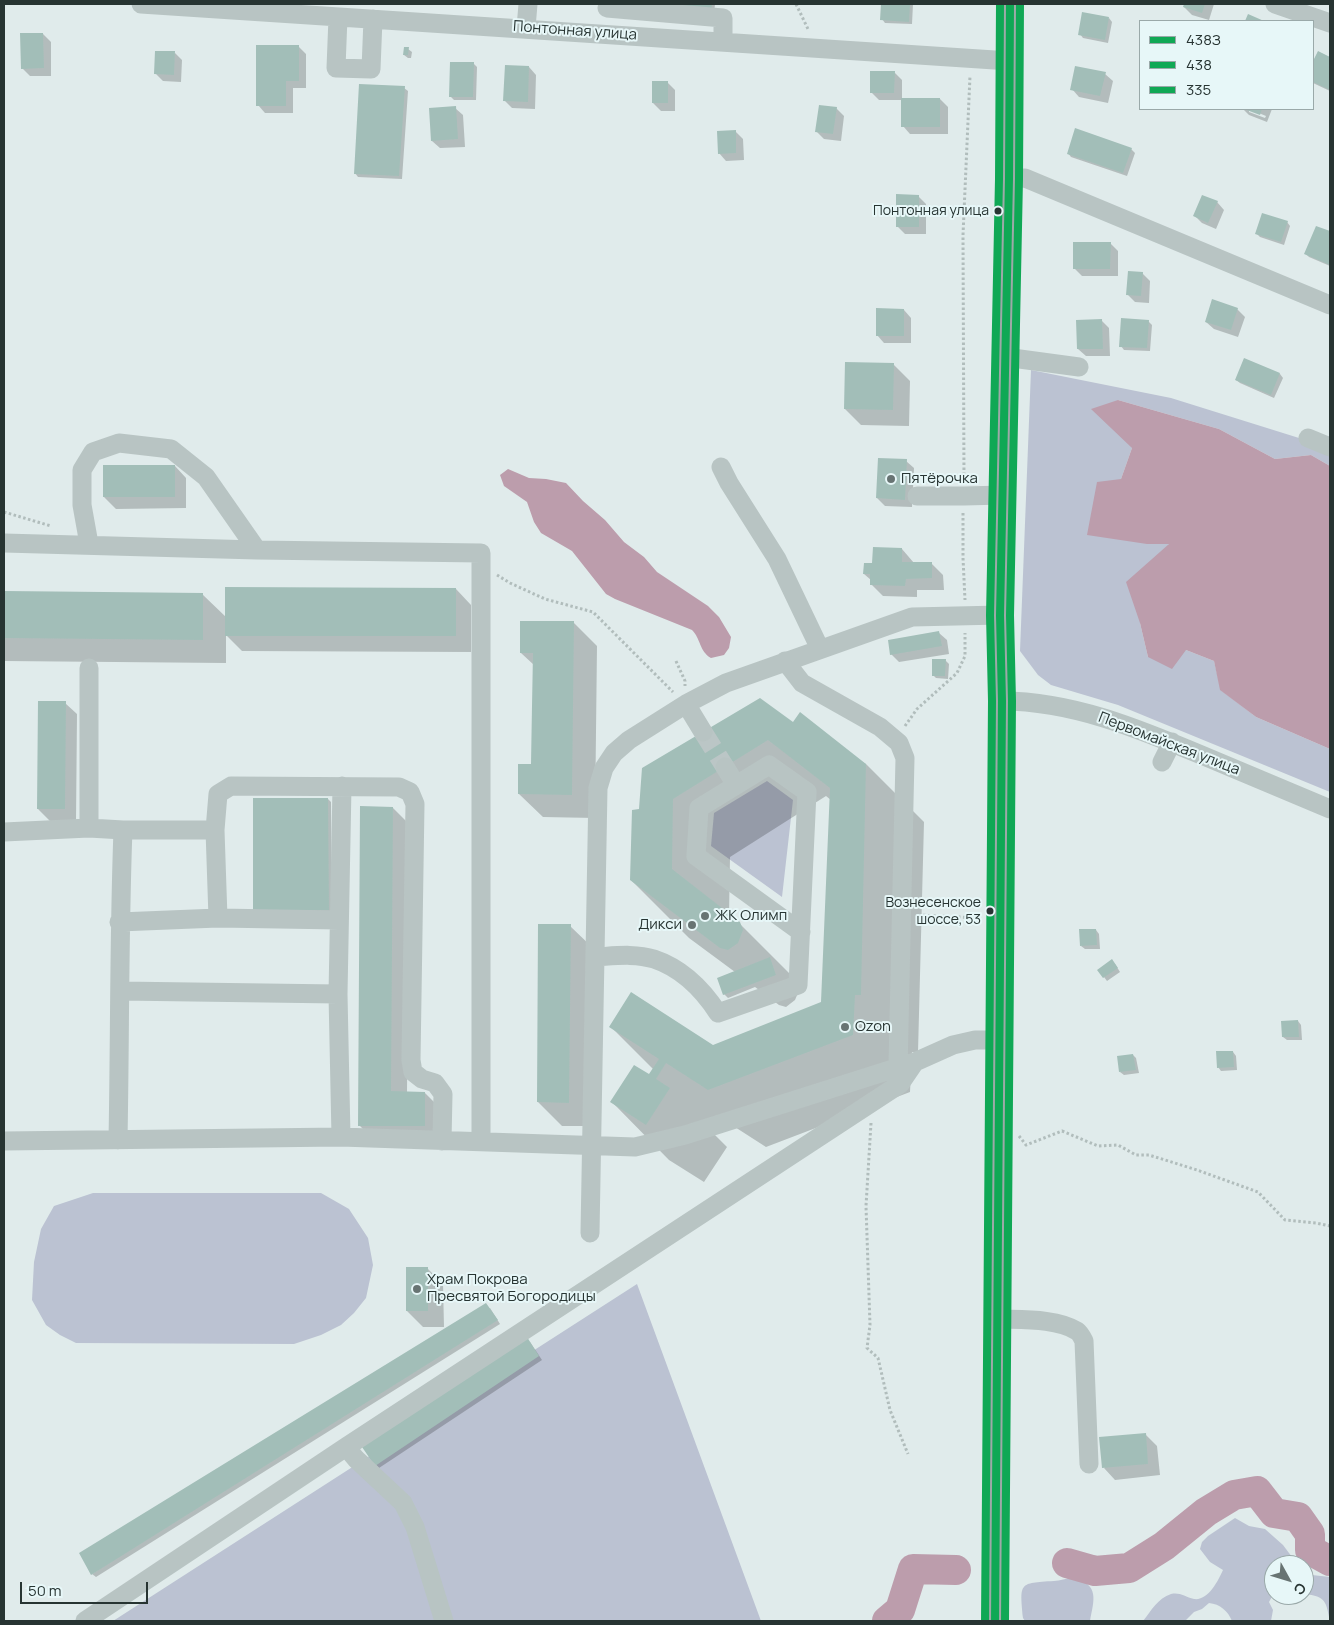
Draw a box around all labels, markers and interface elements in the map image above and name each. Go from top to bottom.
street label: Понтонная улица [512,18,638,44]
legend [1139,20,1314,110]
text: 438З [1186,29,1221,50]
text: 438 [1186,54,1212,75]
text: 335 [1186,79,1211,100]
place label: Понтонная улица [873,203,989,219]
marker: Понтонная улица [993,206,1003,216]
place label: Пятёрочка [901,470,978,488]
marker: Пятёрочка [885,473,897,485]
street label: Первомайская улица [1096,709,1242,779]
place label: Вознесенское шоссе, 53 [886,895,981,928]
marker: Вознесенское шоссе, 53 [985,906,995,916]
place label: ЖК Олимп [715,907,787,925]
marker: ЖК Олимп [699,910,711,922]
place label: Дикси [638,916,682,934]
marker: Дикси [686,919,698,931]
place label: Ozon [855,1018,891,1036]
marker: Ozon [839,1021,851,1033]
place label: Храм Покрова Пресвятой Богородицы [427,1271,596,1306]
marker: Храм Покрова Пресвятой Богородицы [411,1283,423,1295]
north arrow [1264,1555,1314,1605]
scale bar [22,1572,150,1604]
text: С [1290,1579,1311,1599]
text: 50 m [28,1580,62,1601]

